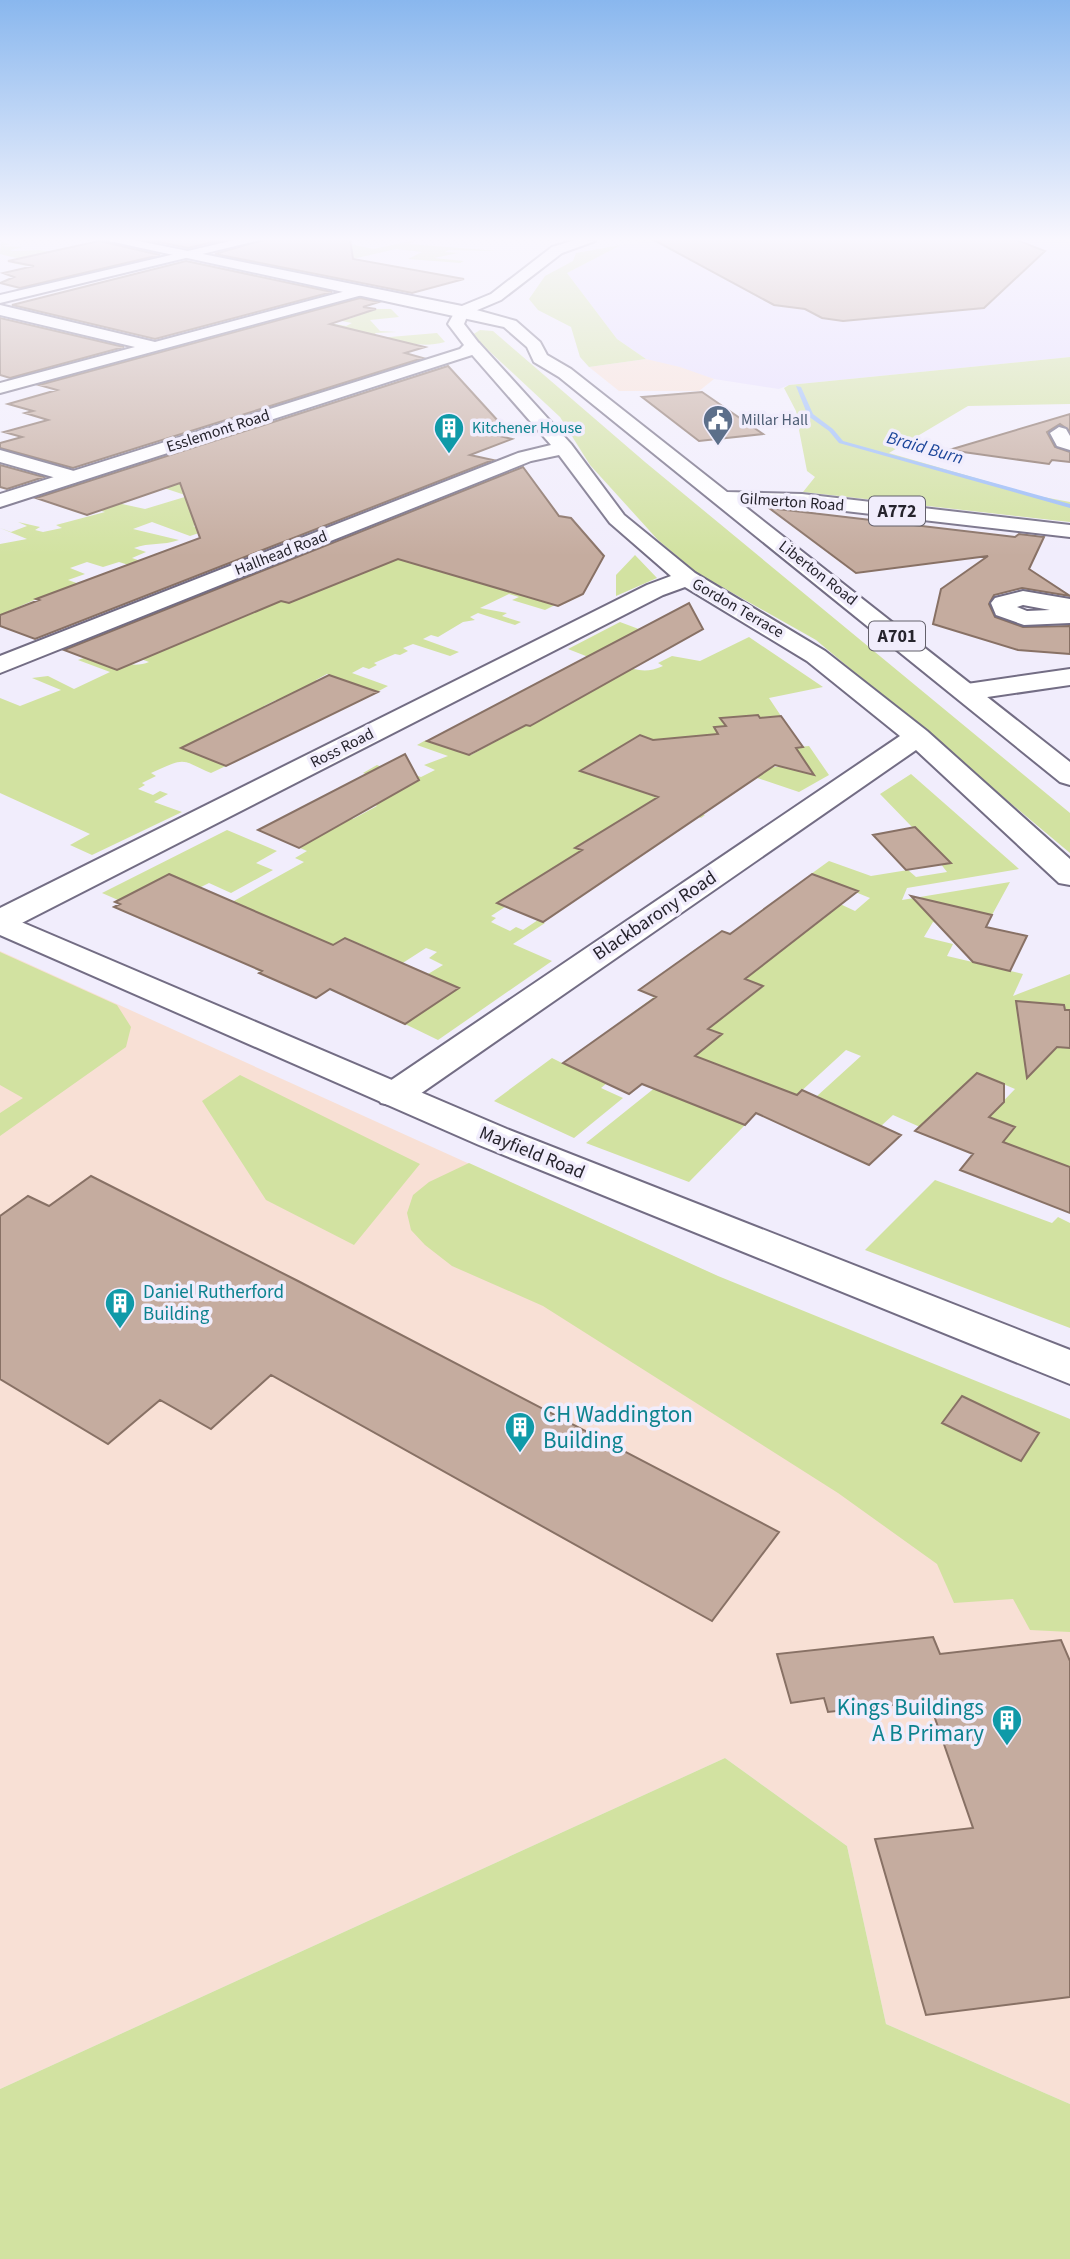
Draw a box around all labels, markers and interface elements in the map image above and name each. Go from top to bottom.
public building icon: Millar Hall [701,403,735,447]
street label: Esslemont Road [163,404,273,458]
place label: Millar Hall [741,409,808,431]
building icon: Kitchener House [432,411,466,455]
place label: Kitchener House [472,417,582,439]
water label: Braid Burn [884,425,966,471]
street label: Gilmerton Road [739,487,845,517]
road number: A772 [869,496,925,526]
street label: Hallhead Road [232,525,330,581]
street label: Liberton Road [774,535,862,611]
street label: Gordon Terrace [688,573,788,643]
road number: A701 [869,622,925,650]
street label: Ross Road [306,723,378,773]
street label: Blackbarony Road [588,865,722,967]
street label: Mayfield Road [475,1120,589,1186]
place label: Daniel Rutherford Building [143,1279,284,1328]
building icon: Daniel Rutherford Building [103,1286,137,1330]
place label: CH Waddington Building [543,1398,693,1457]
building icon: CH Waddington Building [503,1410,537,1454]
place label: Kings Buildings A B Primary [837,1691,984,1750]
building icon: Kings Buildings A B Primary [990,1703,1024,1747]

